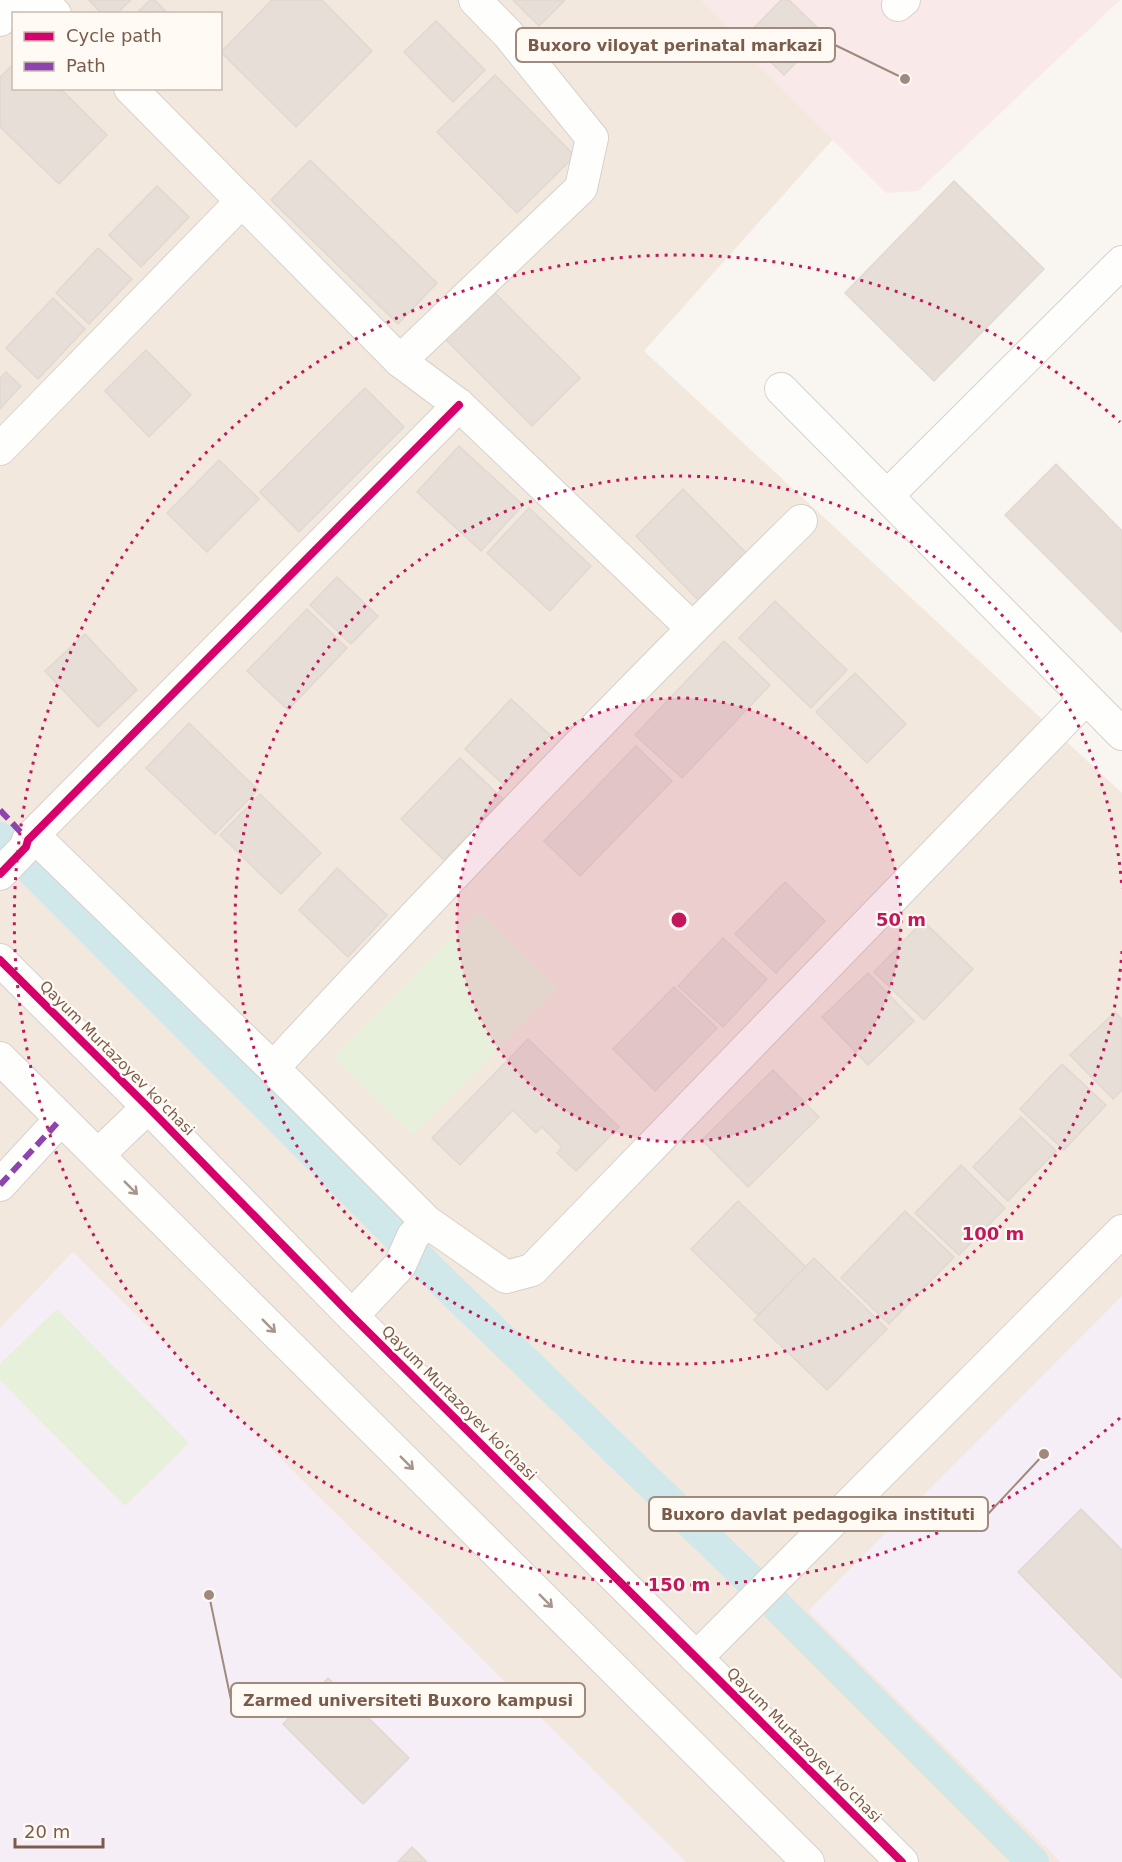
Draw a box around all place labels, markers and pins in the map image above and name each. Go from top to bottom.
callout: Buxoro viloyat perinatal markazi [516,28,835,62]
centre of rings [669,910,689,930]
callout: Buxoro davlat pedagogika instituti [649,1497,988,1531]
callout: Zarmed universiteti Buxoro kampusi [231,1683,585,1717]

